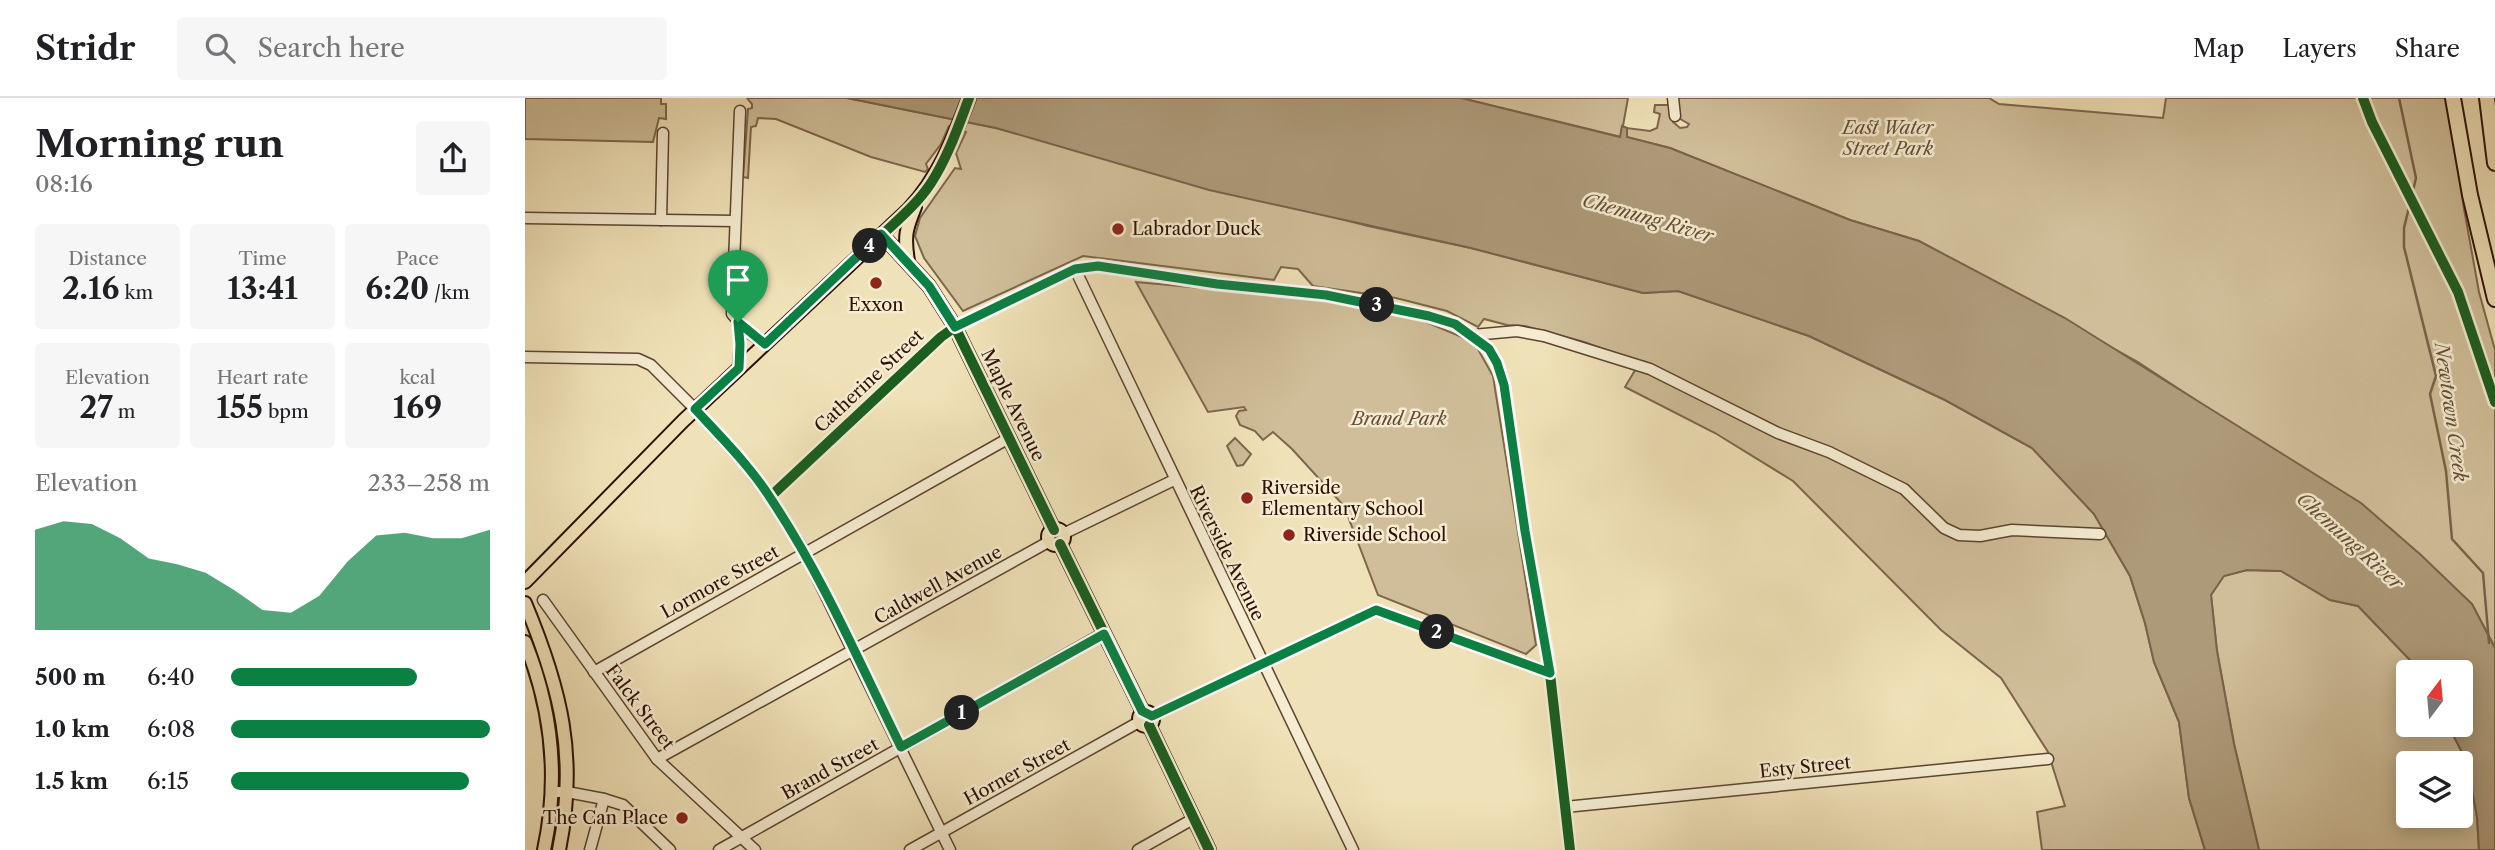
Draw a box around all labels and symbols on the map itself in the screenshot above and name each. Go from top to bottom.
park label: East Water Street Park [1840,117,1935,160]
water label: Chemung River [1580,188,1717,248]
place label: Labrador Duck [1132,218,1262,240]
marker: Labrador Duck [1110,221,1126,237]
pin: 4 [853,228,887,264]
pin [708,250,768,322]
marker: Exxon [868,275,884,291]
pin: 3 [1359,288,1395,322]
place label: Exxon [848,294,904,316]
street label: Catherine Street [810,324,929,437]
water label: Newtown Creek [2430,339,2472,483]
street label: Maple Avenue [976,345,1050,465]
park label: Brand Park [1349,408,1447,430]
place label: Riverside Elementary School [1261,477,1424,520]
street label: Riverside Avenue [1185,482,1269,624]
water label: Chemung River [2292,487,2409,595]
marker: Riverside Elementary School [1239,490,1255,506]
place label: Riverside School [1303,524,1446,546]
marker: Riverside School [1281,527,1297,543]
street label: Lormore Street [657,540,783,623]
street label: Caldwell Avenue [870,541,1006,629]
pin: 2 [1419,614,1455,650]
street label: Falck Street [601,660,680,755]
north arrow [2396,660,2473,737]
pin: 1 [945,696,979,730]
street label: Brand Street [778,733,883,805]
street label: Horner Street [960,733,1074,810]
street label: Esty Street [1758,751,1852,783]
place label: The Can Place [543,807,668,829]
marker: The Can Place [674,810,690,826]

